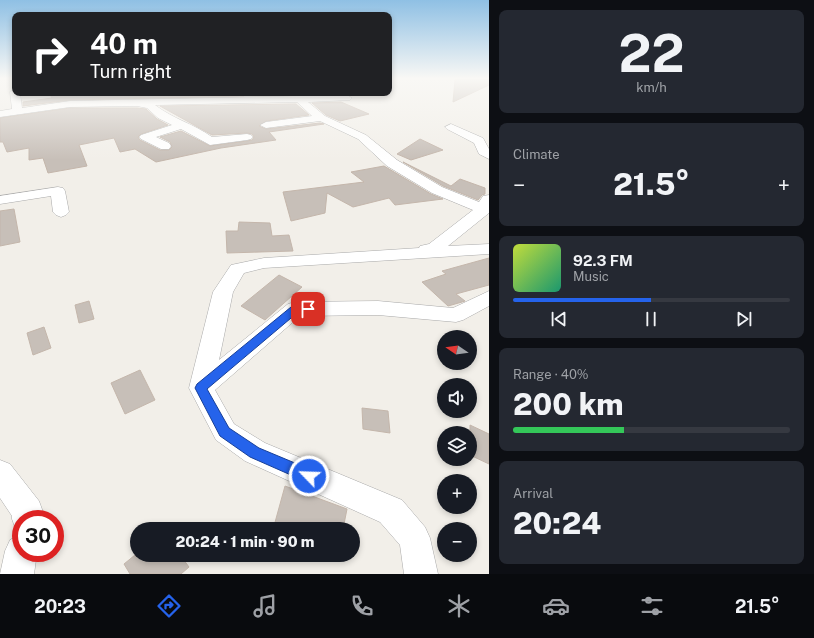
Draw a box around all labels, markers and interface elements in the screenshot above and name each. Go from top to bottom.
text: 22 [618,23,685,84]
text: 40 m [90,27,158,60]
icon: right [24,28,76,80]
text: Turn right [90,61,172,82]
text: km/h [636,80,667,95]
text: Climate [513,147,560,162]
text: 21.5° [613,166,690,202]
text: − [513,172,525,198]
text: + [778,172,790,198]
text: 92.3 FM [573,252,633,269]
text: Music [573,269,609,284]
pin [291,292,325,326]
icon: arrive [297,298,319,320]
icon: previous [548,308,570,330]
icon: pause [640,308,662,330]
icon: next [733,308,755,330]
north arrow [437,330,477,370]
map controls [437,330,477,562]
text: Range · 40% [513,367,589,382]
button: sound [437,378,477,418]
text: 200 km [513,386,624,422]
button: layers [437,426,477,466]
position arrow [288,455,330,497]
button: + [437,474,477,514]
text: Arrival [513,486,553,501]
text: 20:24 [513,505,601,541]
speed limit sign: 30 [12,510,64,562]
button: − [437,522,477,562]
text: 20:24 · 1 min · 90 m [176,533,314,550]
icon: directions [155,592,183,620]
icon: music [251,592,279,620]
icon: phone [348,592,376,620]
icon: climate [445,592,473,620]
icon: car [542,592,570,620]
icon: filters [638,592,666,620]
text: 20:23 [34,596,86,617]
text: 21.5° [735,596,780,617]

